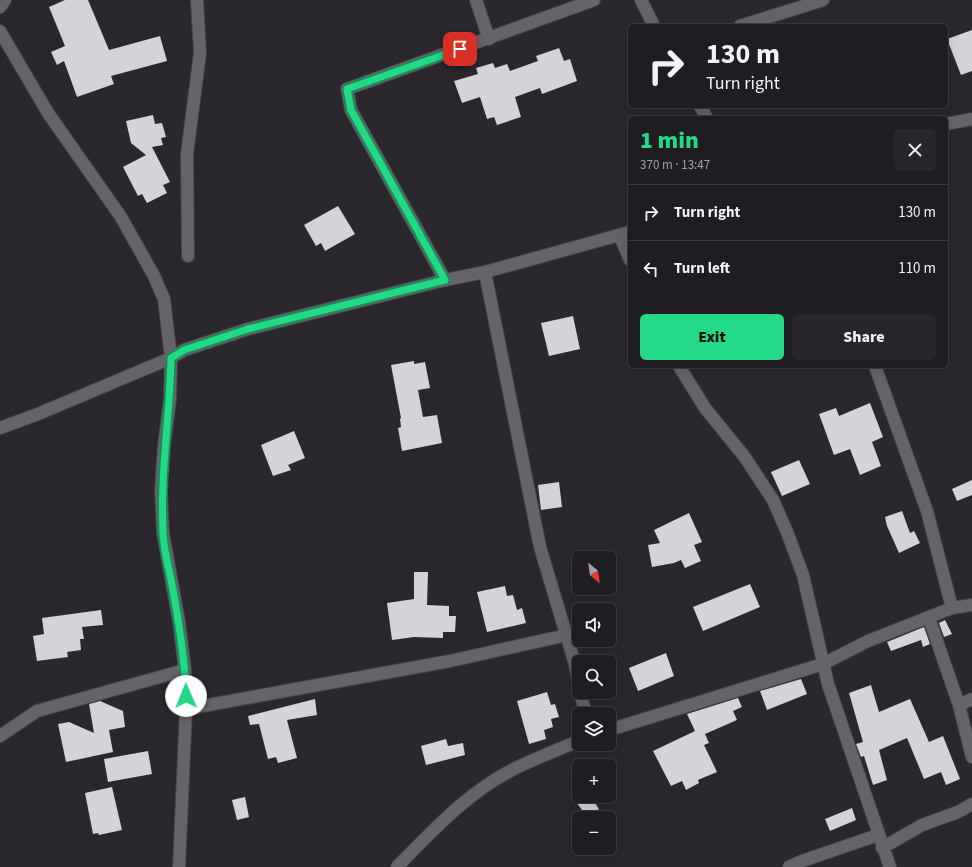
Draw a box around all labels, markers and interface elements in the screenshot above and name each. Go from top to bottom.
pin [443,32,477,66]
text: 130 m [706,34,780,74]
icon: arrive [449,38,471,60]
icon: right [640,40,692,92]
text: Turn right [706,71,780,96]
text: 1 min [640,123,699,158]
button: close [894,129,936,171]
text: 370 m · 13:47 [640,156,710,174]
icon: right [640,202,662,224]
text: Turn right [674,202,740,223]
text: 130 m [898,202,936,223]
icon: left [640,258,662,280]
text: Turn left [674,258,730,279]
text: 110 m [898,258,936,279]
button: Exit [640,314,784,360]
button: Share [792,314,936,360]
north arrow [572,551,616,595]
map controls [572,551,616,855]
button: sound [572,603,616,647]
button: search [572,655,616,699]
position arrow [165,675,207,717]
button: layers [572,707,616,751]
button: + [572,759,616,803]
button: − [572,811,616,855]

